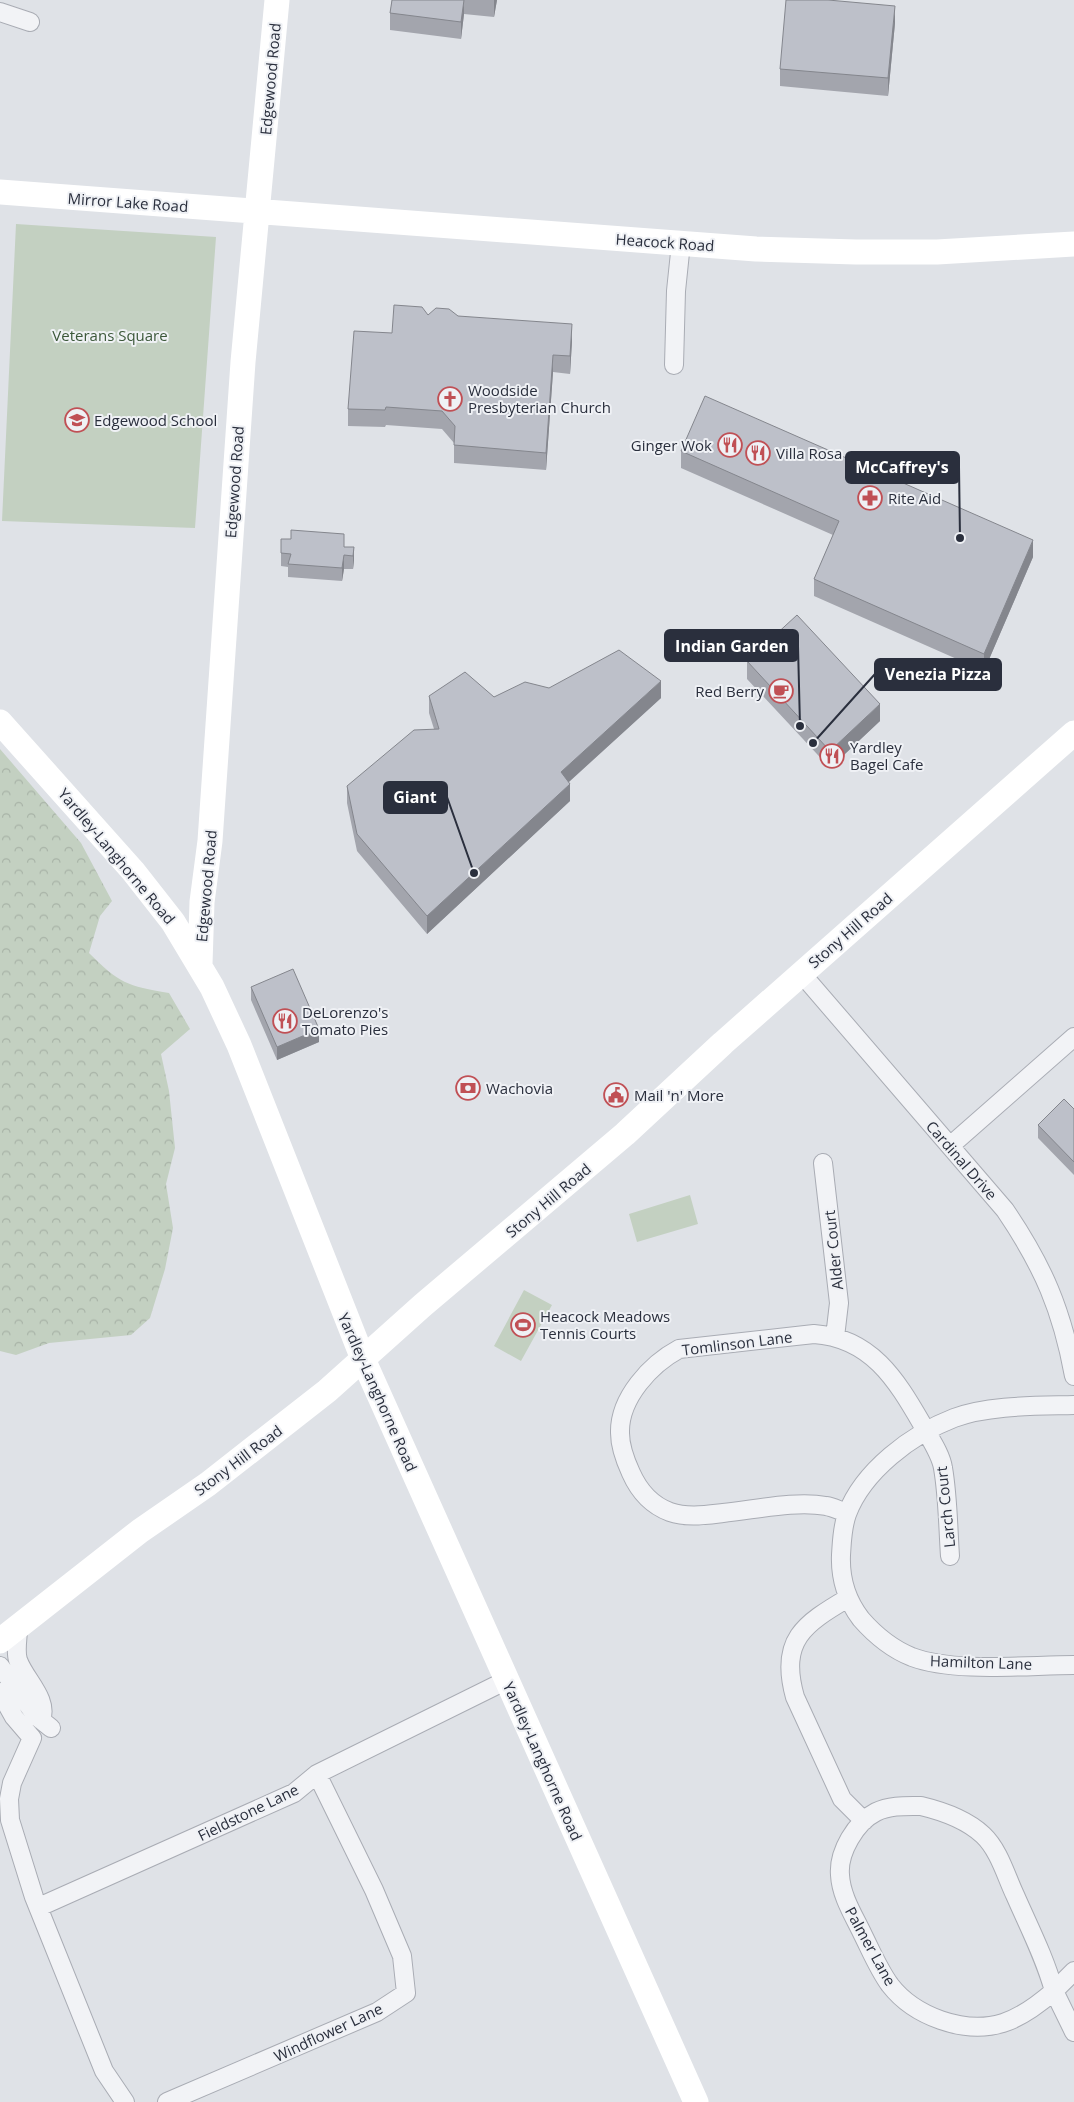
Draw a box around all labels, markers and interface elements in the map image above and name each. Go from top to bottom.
street label: Edgewood Road [255,22,285,136]
street label: Mirror Lake Road [67,188,189,216]
street label: Heacock Road [615,229,715,255]
park label: Veterans Square [52,325,168,345]
place label: Woodside Presbyterian Church [468,380,611,417]
church icon: Woodside Presbyterian Church [437,386,463,412]
school or university icon: Edgewood School [64,407,90,433]
place label: Edgewood School [94,410,217,430]
street label: Edgewood Road [220,425,248,539]
restaurant icon: Ginger Wok [717,432,743,458]
place label: Ginger Wok [631,435,712,455]
restaurant icon: Villa Rosa [745,440,771,466]
place label: Villa Rosa [776,443,842,463]
callout: McCaffrey's [846,452,959,483]
text: McCaffrey's [855,456,949,478]
pharmacy icon: Rite Aid [857,485,883,511]
place label: Rite Aid [888,488,941,508]
callout: Indian Garden [665,630,798,661]
text: Indian Garden [675,635,789,657]
callout: Venezia Pizza [875,659,1001,690]
text: Venezia Pizza [885,663,991,685]
cafe icon: Red Berry [768,678,794,704]
place label: Red Berry [695,681,764,701]
place label: Yardley Bagel Cafe [850,737,924,774]
restaurant icon: Yardley Bagel Cafe [819,743,845,769]
callout: Giant [384,782,447,813]
street label: Yardley-Langhorne Road [54,784,180,928]
text: Giant [393,786,437,808]
street label: Edgewood Road [191,829,221,943]
street label: Stony Hill Road [804,888,896,972]
place label: DeLorenzo's Tomato Pies [302,1002,388,1039]
restaurant icon: DeLorenzo's Tomato Pies [272,1008,298,1034]
bank icon: Wachovia [455,1075,481,1101]
place label: Wachovia [486,1078,553,1098]
public building icon: Mail 'n' More [603,1082,629,1108]
place label: Mail 'n' More [634,1085,724,1105]
street label: Cardinal Drive [922,1116,1002,1204]
street label: Stony Hill Road [501,1158,595,1242]
street label: Alder Court [819,1209,847,1291]
place label: Heacock Meadows Tennis Courts [540,1306,670,1343]
street label: Yardley-Langhorne Road [334,1309,422,1475]
sports icon: Heacock Meadows Tennis Courts [510,1312,536,1338]
street label: Tomlinson Lane [681,1326,793,1360]
street label: Stony Hill Road [190,1420,286,1500]
street label: Larch Court [931,1465,959,1549]
street label: Hamilton Lane [930,1650,1032,1674]
street label: Yardley-Langhorne Road [499,1678,587,1844]
street label: Fieldstone Lane [194,1779,302,1845]
street label: Palmer Lane [841,1903,901,1989]
street label: Windflower Lane [270,1998,386,2066]

